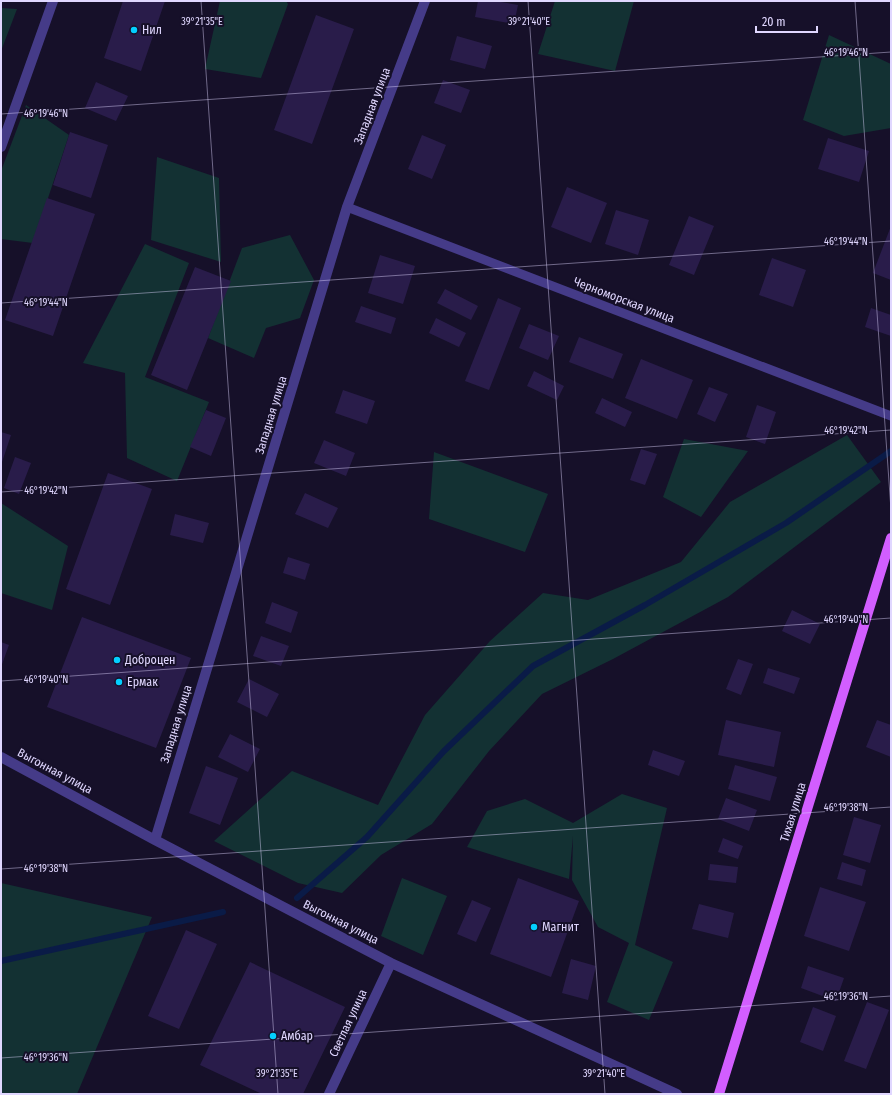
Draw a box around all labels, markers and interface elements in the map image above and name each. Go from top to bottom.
scale bar [756,8,817,34]
text: 20 m [762,15,786,29]
text: 39°21'35"E [181,16,223,28]
text: 39°21'40"E [508,16,550,28]
place label: Нил [142,23,162,37]
marker: Нил [129,25,139,35]
text: 46°19'46"N [824,47,868,59]
street label: Западная улица [351,66,393,146]
text: 46°19'46"N [24,108,68,120]
text: 46°19'44"N [824,236,868,248]
street label: Черноморская улица [572,274,677,326]
text: 46°19'44"N [24,297,68,309]
street label: Западная улица [252,374,290,456]
text: 46°19'42"N [824,425,868,437]
text: 46°19'42"N [24,485,68,497]
text: 46°19'40"N [824,614,868,626]
place label: Доброцен [124,653,175,667]
marker: Доброцен [112,655,122,665]
text: 46°19'40"N [24,674,68,686]
place label: Ермак [127,675,158,689]
marker: Ермак [114,677,124,687]
street label: Западная улица [157,683,195,765]
street label: Выгонная улица [15,745,95,797]
street label: Тихая улица [777,780,809,843]
text: 46°19'38"N [824,802,868,814]
text: 46°19'38"N [24,863,68,875]
street label: Выгонная улица [301,897,381,947]
place label: Магнит [542,920,579,934]
marker: Магнит [529,922,539,932]
street label: Светлая улица [326,987,370,1059]
text: 46°19'36"N [824,991,868,1003]
place label: Амбар [281,1029,313,1043]
marker: Амбар [268,1031,278,1041]
text: 46°19'36"N [24,1052,68,1064]
text: 39°21'35"E [256,1068,298,1080]
text: 39°21'40"E [583,1068,625,1080]

